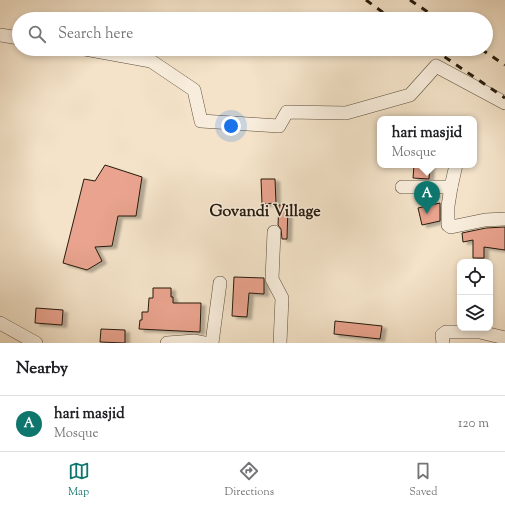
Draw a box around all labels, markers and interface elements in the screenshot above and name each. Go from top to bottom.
search box [12,12,493,56]
icon: search [26,23,48,45]
text: Search here [58,24,133,45]
your location [221,116,241,136]
popup [377,116,477,168]
text: hari masjid [392,123,462,144]
text: Mosque [392,144,436,162]
pin: A [414,181,440,214]
district label: Govandi Village [209,201,321,224]
map controls [457,259,493,331]
button: locate [457,259,493,295]
button: layers [457,295,493,331]
text: Nearby [16,357,68,381]
text: hari masjid [54,404,125,425]
text: A [24,415,34,433]
text: 120 m [458,415,489,433]
text: Mosque [54,425,99,443]
tab: Map [68,460,90,500]
tab: Directions [225,460,274,500]
tab: Saved [409,460,437,500]

